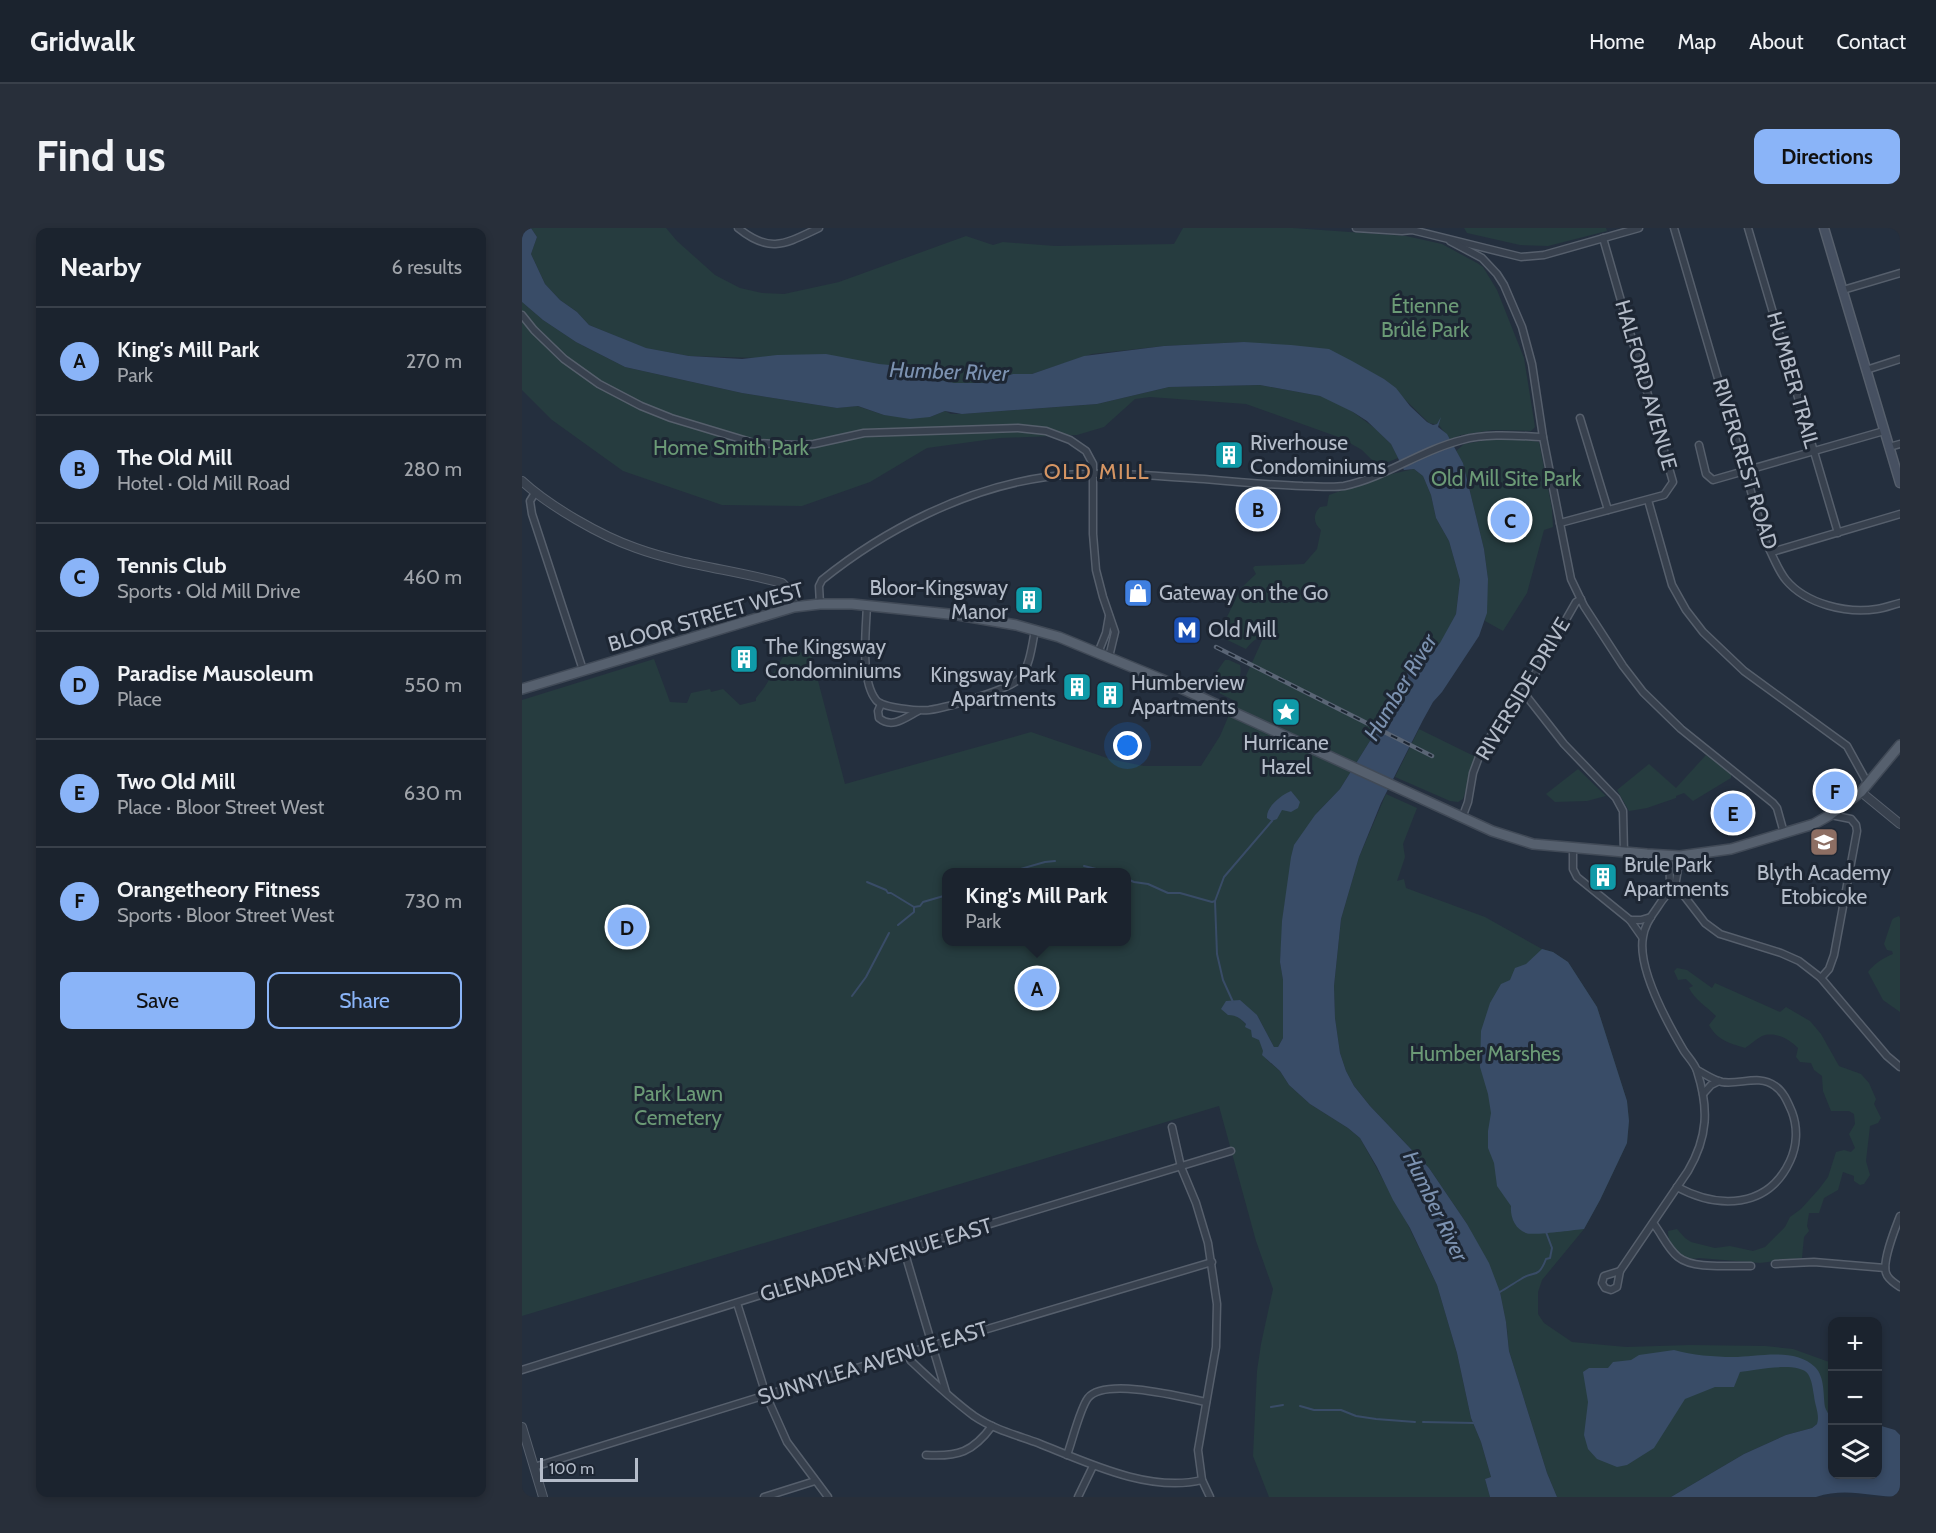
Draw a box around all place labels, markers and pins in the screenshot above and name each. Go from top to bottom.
place label: Riverhouse Condominiums [1250,430,1387,479]
building icon: Riverhouse Condominiums [1213,439,1245,471]
pin: B [1238,486,1278,532]
pin: C [1490,498,1530,542]
place label: Bloor-Kingsway Manor [869,575,1008,624]
shop icon: Gateway on the Go [1122,577,1154,609]
place label: Gateway on the Go [1159,580,1328,605]
building icon: Bloor-Kingsway Manor [1013,584,1045,616]
metro station icon: Old Mill [1171,614,1203,646]
place label: Old Mill [1208,617,1277,642]
place label: The Kingsway Condominiums [765,634,902,683]
building icon: The Kingsway Condominiums [728,643,760,675]
place label: Kingsway Park Apartments [930,662,1057,711]
place label: Humberview Apartments [1131,670,1245,719]
building icon: Kingsway Park Apartments [1061,671,1093,703]
building icon: Humberview Apartments [1094,679,1126,711]
place icon: Hurricane Hazel [1270,696,1302,728]
place label: Hurricane Hazel [1243,730,1329,779]
pin: F [1816,768,1854,814]
pin: E [1714,790,1752,836]
school or university icon: Blyth Academy Etobicoke [1808,826,1840,858]
place label: Brule Park Apartments [1624,852,1729,901]
place label: Blyth Academy Etobicoke [1757,860,1892,909]
building icon: Brule Park Apartments [1587,861,1619,893]
pin: D [608,904,646,950]
pin: A [1018,966,1056,1011]

